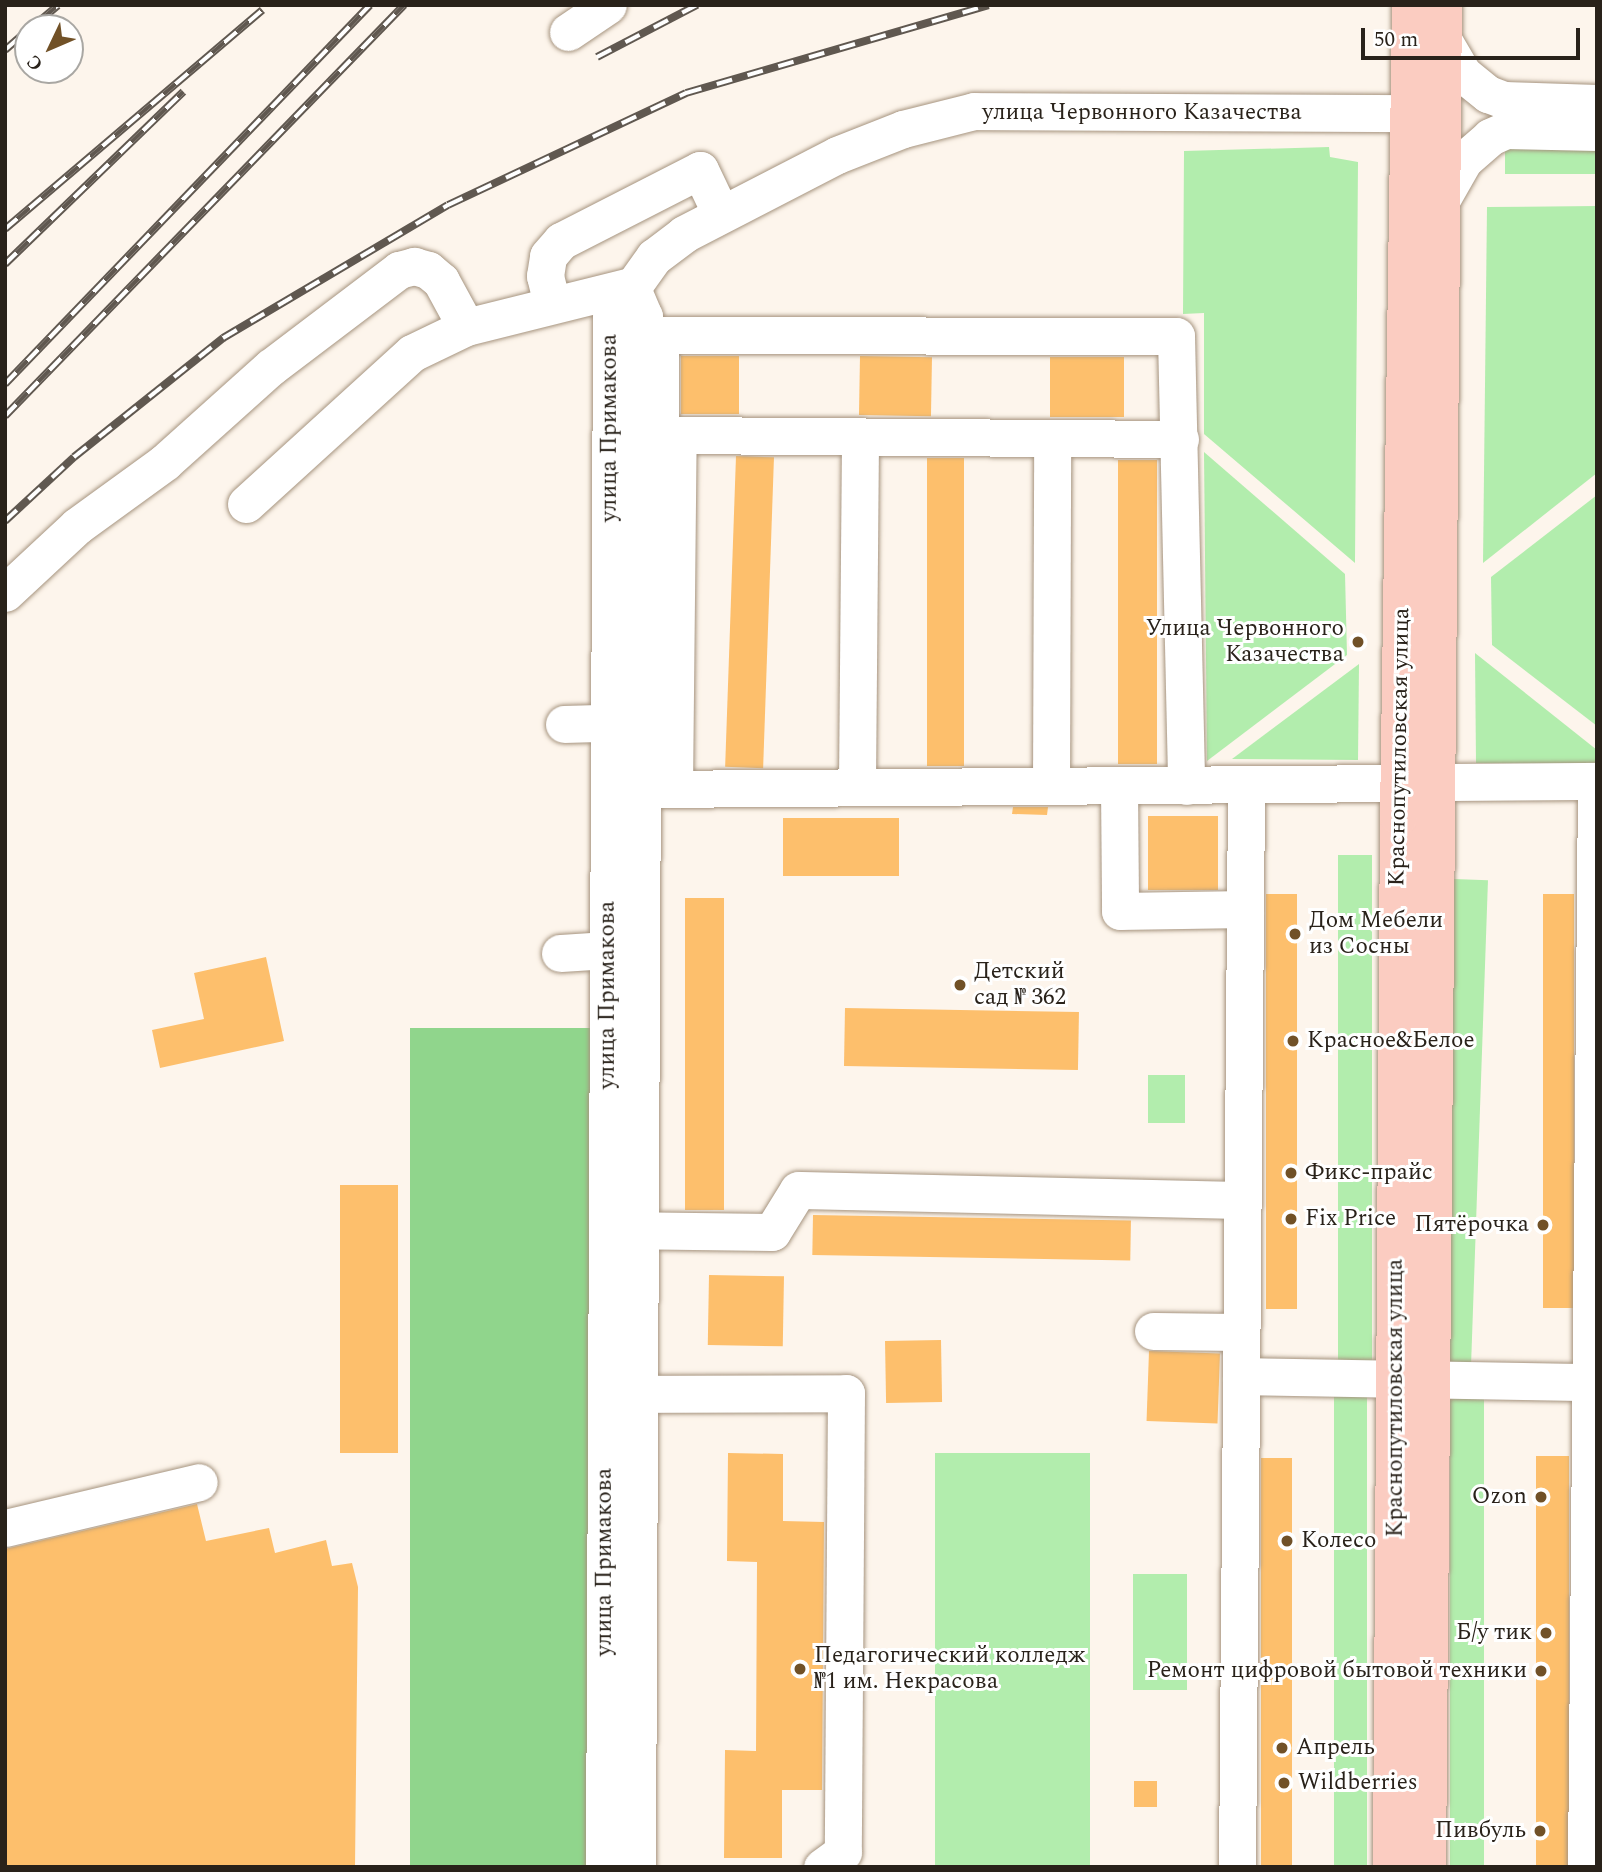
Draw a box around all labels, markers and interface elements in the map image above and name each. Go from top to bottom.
north arrow [14,14,84,84]
scale bar [1364,14,1583,58]
text: 50 m [1374,24,1418,56]
text: С [20,48,50,77]
street label: улица Червонного Казачества [982,99,1302,127]
street label: улица Примакова [596,334,624,522]
street label: Краснопутиловская улица [1384,607,1416,887]
place label: Улица Червонного Казачества [1146,615,1344,669]
marker: Улица Червонного Казачества [1350,634,1366,650]
street label: улица Примакова [594,901,622,1089]
place label: Дом Мебели из Сосны [1309,907,1443,961]
marker: Дом Мебели из Сосны [1287,926,1303,942]
place label: Детский сад № 362 [974,958,1066,1012]
marker: Детский сад № 362 [952,977,968,993]
place label: Красное&Белое [1307,1027,1475,1055]
marker: Красное&Белое [1285,1033,1301,1049]
place label: Фикс-прайс [1305,1159,1433,1187]
marker: Фикс-прайс [1283,1165,1299,1181]
place label: Fix Price [1305,1205,1396,1233]
marker: Fix Price [1283,1211,1299,1227]
place label: Пятёрочка [1415,1211,1529,1239]
marker: Пятёрочка [1535,1217,1551,1233]
street label: Краснопутиловская улица [1382,1259,1410,1537]
street label: улица Примакова [591,1468,619,1656]
place label: Ozon [1472,1483,1527,1511]
marker: Ozon [1533,1489,1549,1505]
place label: Колесо [1301,1527,1376,1555]
marker: Колесо [1279,1533,1295,1549]
place label: Б/у тик [1456,1619,1532,1647]
marker: Б/у тик [1538,1625,1554,1641]
place label: Педагогический колледж №1 им. Некрасова [814,1642,1086,1696]
place label: Ремонт цифровой бытовой техники [1147,1657,1527,1685]
marker: Педагогический колледж №1 им. Некрасова [792,1661,808,1677]
marker: Ремонт цифровой бытовой техники [1533,1663,1549,1679]
place label: Апрель [1296,1734,1375,1762]
marker: Апрель [1274,1740,1290,1756]
place label: Wildberries [1298,1769,1418,1797]
marker: Wildberries [1276,1775,1292,1791]
place label: Пивбуль [1435,1817,1526,1845]
marker: Пивбуль [1532,1823,1548,1839]

